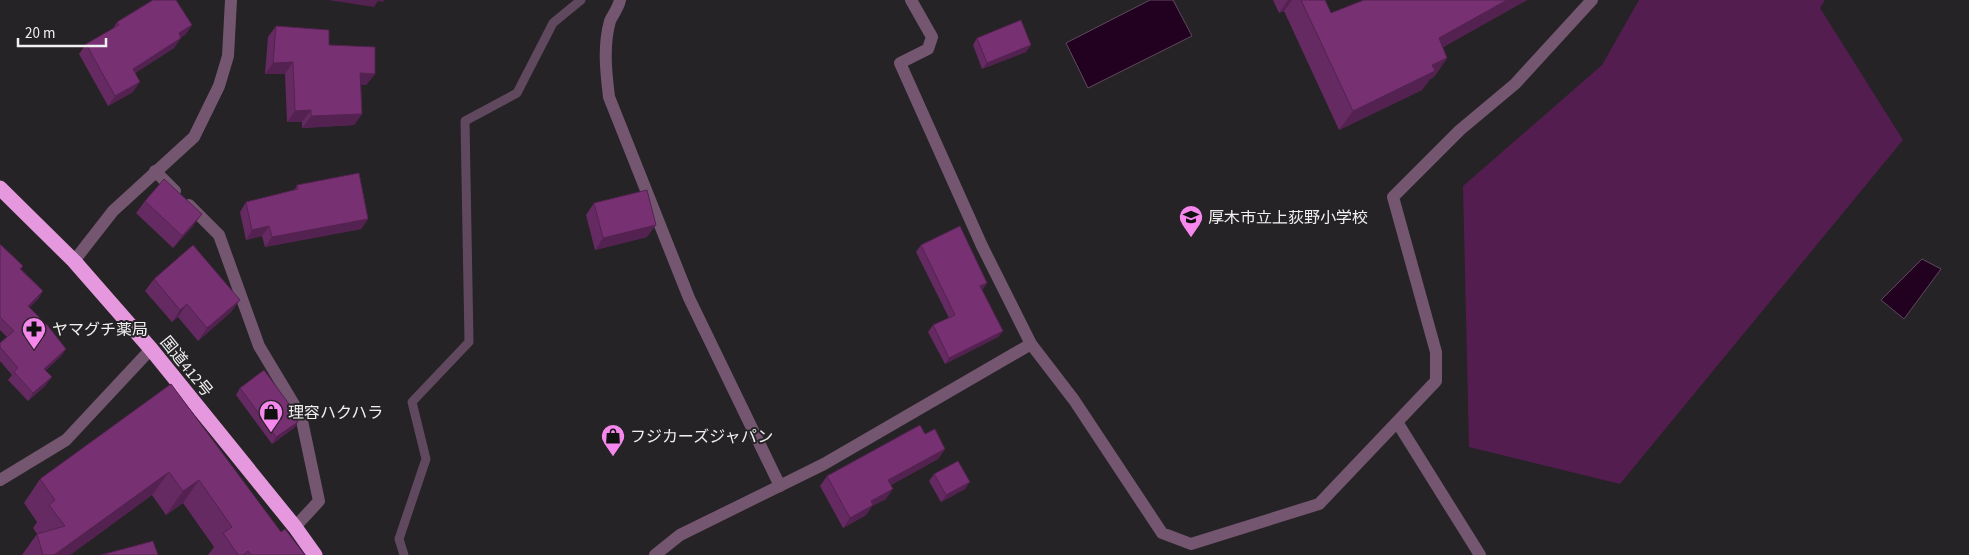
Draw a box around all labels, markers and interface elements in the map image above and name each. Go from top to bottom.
scale bar [18,15,105,47]
text: 20 m [25,23,55,44]
school or university icon: 厚木市立上荻野小学校 [1178,204,1204,238]
place label: 厚木市立上荻野小学校 [1208,207,1368,229]
pharmacy icon: ヤマグチ薬局 [21,316,47,350]
place label: ヤマグチ薬局 [52,319,148,341]
street label: 国道412号 [155,332,217,401]
shop icon: 理容ハクハラ [258,399,284,433]
place label: 理容ハクハラ [288,402,383,424]
shop icon: フジカーズジャパン [600,423,626,457]
place label: フジカーズジャパン [630,426,773,448]

